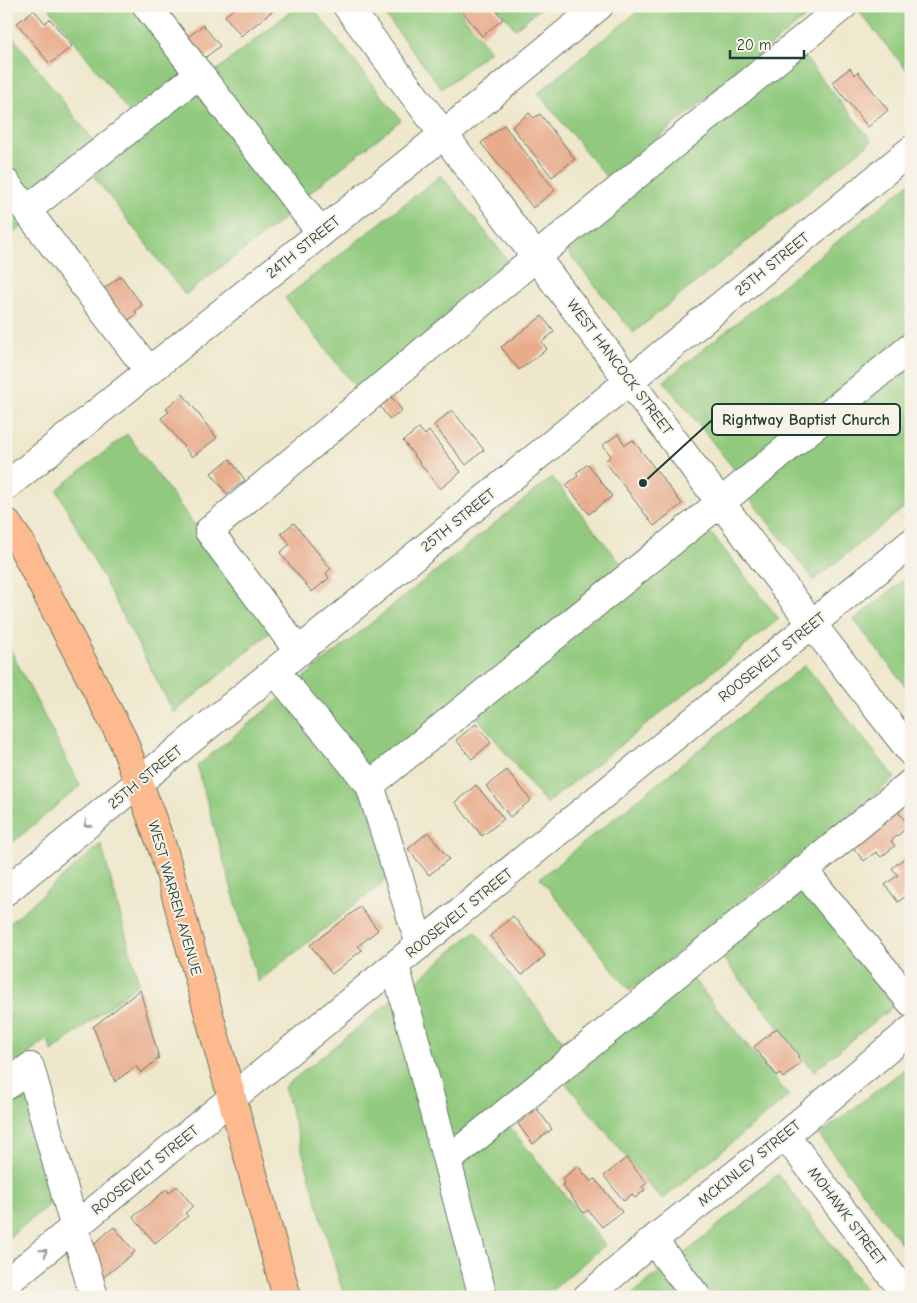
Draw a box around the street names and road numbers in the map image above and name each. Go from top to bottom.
street label: 24TH STREET [262,212,344,282]
street label: 25TH STREET [731,228,813,300]
street label: WEST HANCOCK STREET [563,296,677,438]
street label: 25TH STREET [417,484,499,556]
street label: ROOSEVELT STREET [715,608,829,706]
street label: 25TH STREET [104,741,186,813]
street label: WEST WARREN AVENUE [144,818,206,978]
street label: ROOSEVELT STREET [402,864,516,962]
street label: MCKINLEY STREET [694,1116,804,1210]
street label: ROOSEVELT STREET [88,1121,202,1219]
street label: MOHAWK STREET [804,1163,890,1269]

